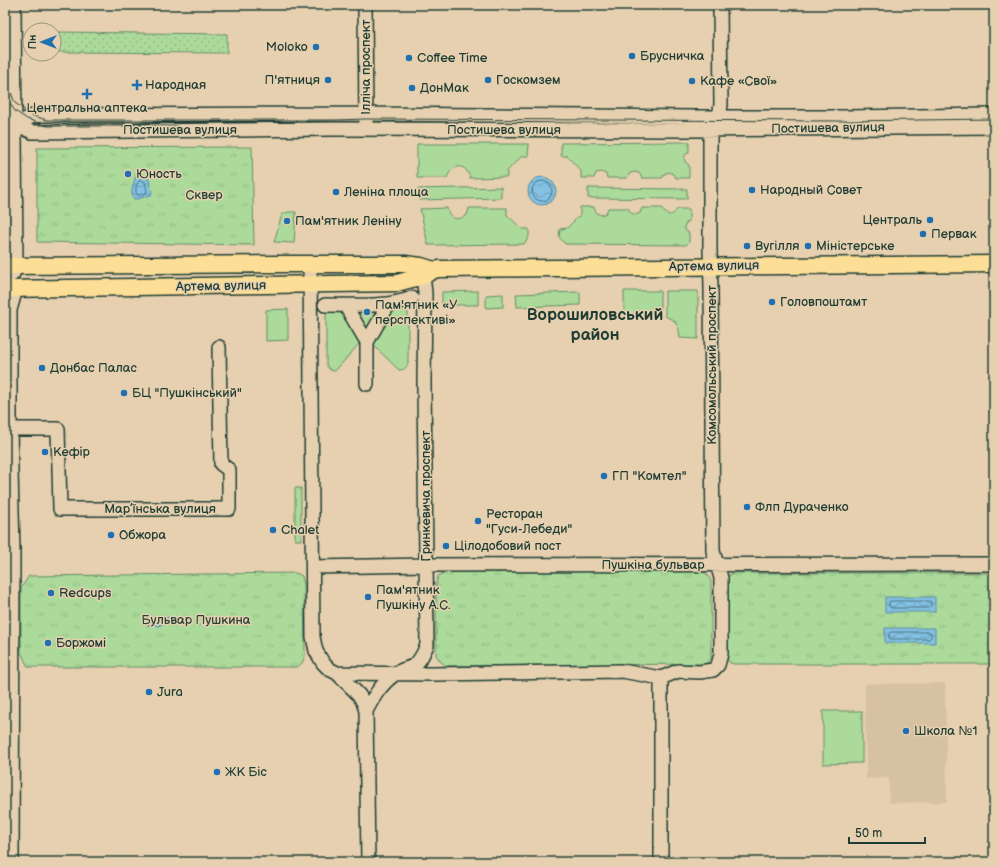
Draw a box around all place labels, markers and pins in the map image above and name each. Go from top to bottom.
place label: Moloko [266,39,308,55]
marker: Moloko [311,42,321,52]
place label: Брусничка [640,48,705,64]
place label: Coffee Time [417,50,488,66]
marker: Брусничка [627,51,637,61]
marker: Coffee Time [404,53,414,63]
place label: П'ятниця [265,72,320,88]
place label: Госкомзем [496,72,560,88]
place label: Кафе «Свої» [700,73,777,89]
marker: П'ятниця [323,75,333,85]
marker: Госкомзем [483,75,493,85]
marker: Кафе «Свої» [687,76,697,86]
place label: Народная [145,77,206,93]
marker: Народная [132,80,142,90]
place label: ДонМак [420,80,469,96]
marker: ДонМак [407,83,417,93]
marker: Центральна аптека [82,89,92,99]
place label: Центральна аптека [27,100,148,116]
place label: Юность [136,166,182,182]
marker: Юность [123,169,133,179]
place label: Народный Совет [760,182,862,198]
place label: Леніна площа [343,184,429,200]
marker: Народный Совет [747,185,757,195]
marker: Леніна площа [331,187,341,197]
place label: Централь [863,212,923,228]
place label: Пам'ятник Леніну [295,213,402,229]
marker: Централь [925,215,935,225]
marker: Пам'ятник Леніну [282,216,292,226]
place label: Первак [931,226,977,242]
marker: Первак [918,229,928,239]
place label: Вугілля [755,238,800,254]
place label: Міністерське [816,238,895,254]
marker: Вугілля [742,241,752,251]
marker: Міністерське [803,241,813,251]
place label: Головпоштамт [780,294,867,310]
place label: Пам'ятник «У перспективі» [375,297,458,328]
marker: Головпоштамт [767,297,777,307]
marker: Пам'ятник «У перспективі» [362,307,372,317]
place label: Донбас Палас [50,360,138,376]
marker: Донбас Палас [37,363,47,373]
place label: БЦ "Пушкінський" [132,385,242,401]
marker: БЦ "Пушкінський" [119,388,129,398]
place label: Кефiр [53,444,91,460]
marker: Кефiр [40,447,50,457]
place label: ГП "Комтел" [612,468,687,484]
marker: ГП "Комтел" [599,471,609,481]
place label: Флп Дураченко [755,499,849,515]
marker: Флп Дураченко [742,502,752,512]
place label: Ресторан "Гуси-Лебеди" [486,506,572,537]
marker: Ресторан "Гуси-Лебеди" [473,516,483,526]
place label: Chalet [281,522,319,538]
marker: Chalet [268,525,278,535]
place label: Обжора [119,527,166,543]
marker: Обжора [106,530,116,540]
place label: Цілодобовий пост [454,538,561,554]
marker: Цілодобовий пост [441,541,451,551]
place label: Пам'ятник Пушкіну А.С. [376,582,451,613]
place label: Redcups [59,585,112,601]
marker: Redcups [46,588,56,598]
marker: Пам'ятник Пушкіну А.С. [363,592,373,602]
place label: Боржомi [56,635,106,651]
marker: Боржомi [43,638,53,648]
place label: Jura [157,684,183,700]
marker: Jura [144,687,154,697]
place label: Школа №1 [914,723,978,739]
marker: Школа №1 [901,726,911,736]
place label: ЖК Біс [225,764,267,780]
marker: ЖК Біс [212,767,222,777]

